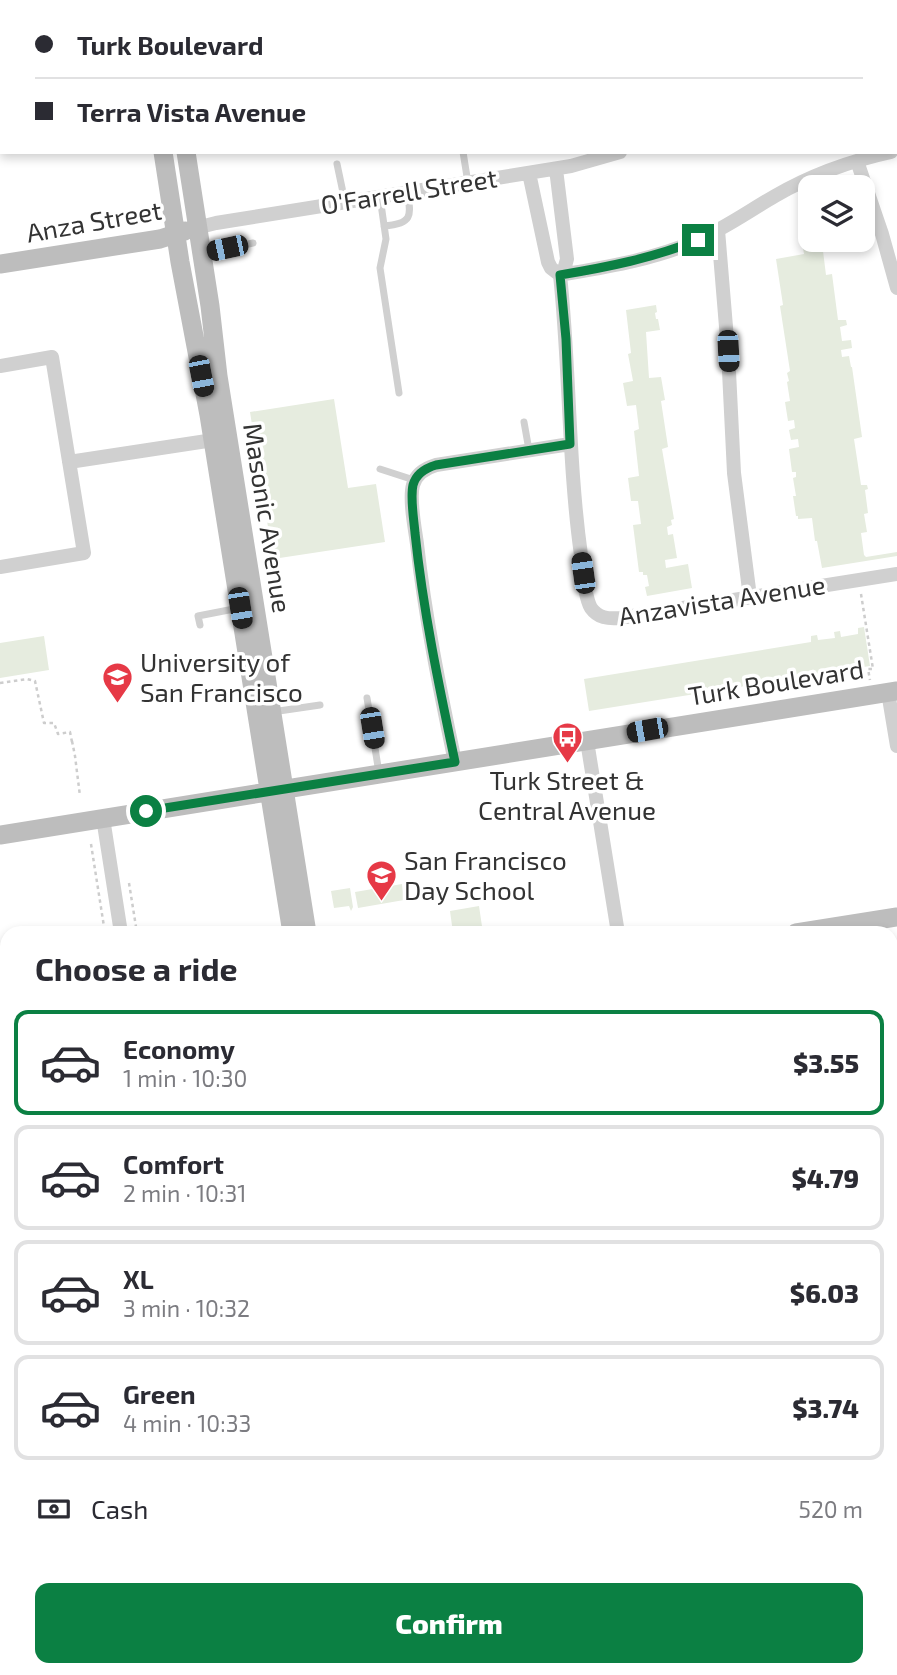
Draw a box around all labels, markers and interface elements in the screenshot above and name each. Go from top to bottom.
text: Turk Boulevard [77,29,263,60]
text: Terra Vista Avenue [77,96,306,127]
street label: O'Farrell Street [319,161,499,220]
map controls [798,175,875,252]
button: layers [798,175,875,252]
street label: Anza Street [24,193,164,248]
route end [682,224,714,256]
car [205,233,250,263]
car [717,329,740,373]
car [187,353,216,399]
street label: Masonic Avenue [238,421,299,615]
car [570,551,597,595]
street label: Anzavista Avenue [616,568,827,631]
car [227,586,254,630]
place label: University of San Francisco [140,646,303,707]
street label: Turk Boulevard [686,652,866,711]
school or university icon: University of San Francisco [100,661,134,705]
car [359,706,386,750]
car [625,716,670,744]
bus stop icon: Turk Street & Central Avenue [550,721,584,765]
place label: Turk Street & Central Avenue [478,764,656,825]
route start [130,795,162,827]
place label: San Francisco Day School [404,844,567,905]
school or university icon: San Francisco Day School [364,859,398,903]
text: Choose a ride [35,949,238,987]
icon: car [39,1031,102,1094]
text: Economy [123,1033,235,1064]
text: $3.55 [793,1047,859,1078]
text: 1 min · 10:30 [123,1064,247,1092]
icon: car [39,1146,102,1209]
text: Comfort [123,1148,224,1179]
text: $4.79 [792,1162,859,1193]
text: 2 min · 10:31 [123,1179,246,1207]
icon: car [39,1261,102,1324]
text: XL [123,1263,154,1294]
text: $6.03 [790,1277,859,1308]
text: 3 min · 10:32 [123,1294,250,1322]
icon: car [39,1376,102,1439]
text: Green [123,1378,196,1409]
text: $3.74 [792,1392,859,1423]
text: 4 min · 10:33 [123,1409,251,1437]
icon: cash [35,1490,73,1528]
text: Cash [91,1493,148,1524]
text: 520 m [799,1495,863,1523]
button: Confirm [35,1583,863,1663]

